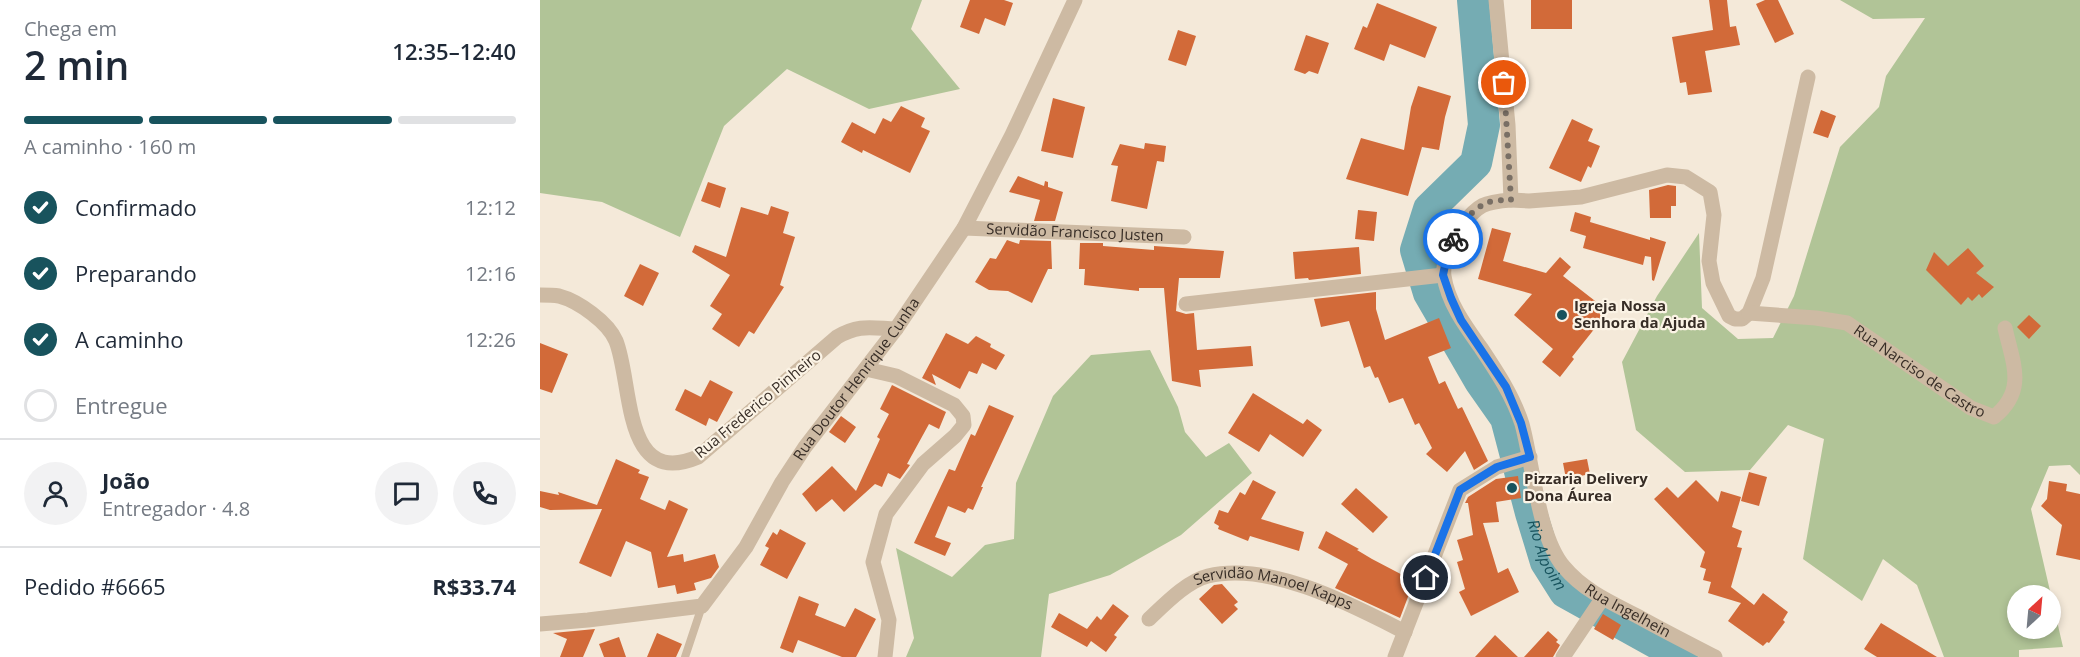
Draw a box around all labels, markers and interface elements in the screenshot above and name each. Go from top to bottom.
text: Chega em [24,15,117,42]
text: 12:35–12:40 [392,36,516,66]
text: 2 min [24,38,129,91]
pin [1478,57,1529,108]
icon: bag [1487,66,1520,99]
text: A caminho · 160 m [24,133,196,160]
icon: check [24,191,57,224]
text: Confirmado [75,192,197,222]
text: 12:12 [465,194,516,221]
courier [1423,209,1483,269]
street label: Servidão Francisco Justen [986,218,1164,245]
icon: bike [1437,223,1470,256]
icon: check [24,257,57,290]
text: Preparando [75,258,197,288]
text: 12:16 [465,260,516,287]
street label: Rua Doutor Henrique Cunha [788,293,923,464]
place label: Igreja Nossa Senhora da Ajuda [1574,295,1706,332]
marker: Igreja Nossa Senhora da Ajuda [1555,308,1569,322]
street label: Rua Narciso de Castro [1850,320,1988,422]
icon: check [24,323,57,356]
text: A caminho [75,324,184,354]
text: 12:26 [465,326,516,353]
street label: Rua Frederico Pinheiro [690,344,825,462]
text: Entregue [75,390,168,420]
button: person [24,462,87,525]
button: chat [375,462,438,525]
button: phone [453,462,516,525]
text: João [102,465,150,495]
place label: Pizzaria Delivery Dona Áurea [1524,468,1648,505]
marker: Pizzaria Delivery Dona Áurea [1505,481,1519,495]
text: Entregador · 4.8 [102,495,250,522]
water label: Rio Alpoim [1523,516,1572,594]
pin [1400,552,1451,603]
icon: home [1409,561,1442,594]
street label: Servidão Manoel Kapps [1190,562,1356,614]
text: Pedido #6665 [24,571,166,601]
text: R$33.74 [432,571,516,601]
street label: Rua Ingelhein [1581,578,1675,641]
north arrow [2007,585,2061,639]
map controls [2007,585,2061,639]

